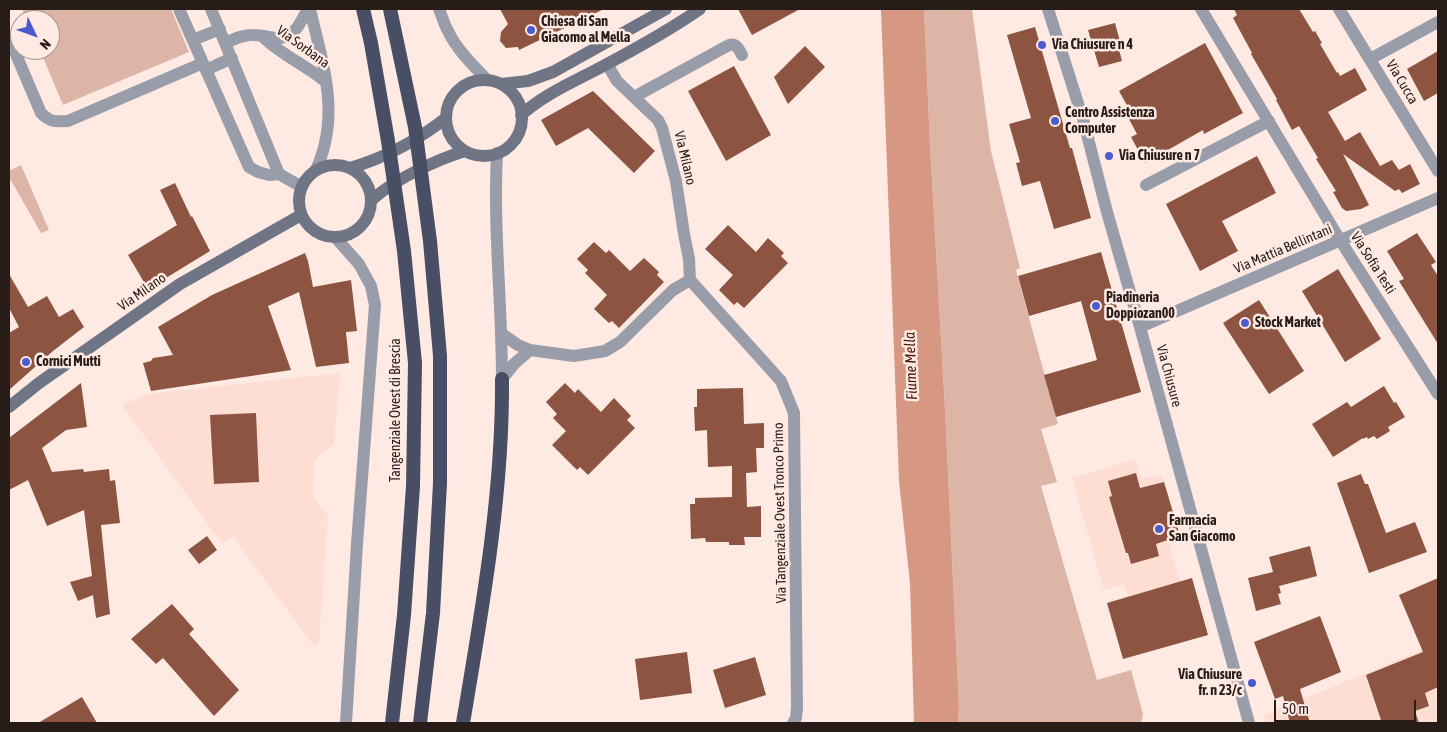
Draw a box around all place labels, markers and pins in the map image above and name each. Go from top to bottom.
place label: Chiesa di San Giacomo al Mella [541,14,630,46]
marker: Chiesa di San Giacomo al Mella [525,24,537,36]
place label: Via Chiusure n 4 [1052,37,1133,53]
marker: Via Chiusure n 4 [1036,39,1048,51]
place label: Centro Assistenza Computer [1065,105,1155,138]
marker: Centro Assistenza Computer [1049,115,1061,127]
place label: Via Chiusure n 7 [1119,148,1200,164]
marker: Via Chiusure n 7 [1103,150,1115,162]
place label: Piadineria Doppiozan00 [1106,290,1175,322]
marker: Piadineria Doppiozan00 [1090,300,1102,312]
place label: Stock Market [1255,315,1321,331]
marker: Stock Market [1239,317,1251,329]
place label: Cornici Mutti [36,354,101,370]
marker: Cornici Mutti [20,356,32,368]
place label: Farmacia San Giacomo [1169,513,1236,546]
marker: Farmacia San Giacomo [1153,523,1165,535]
place label: Via Chiusure fr. n 23/c [1178,667,1242,700]
marker: Via Chiusure fr. n 23/c [1246,677,1258,689]

